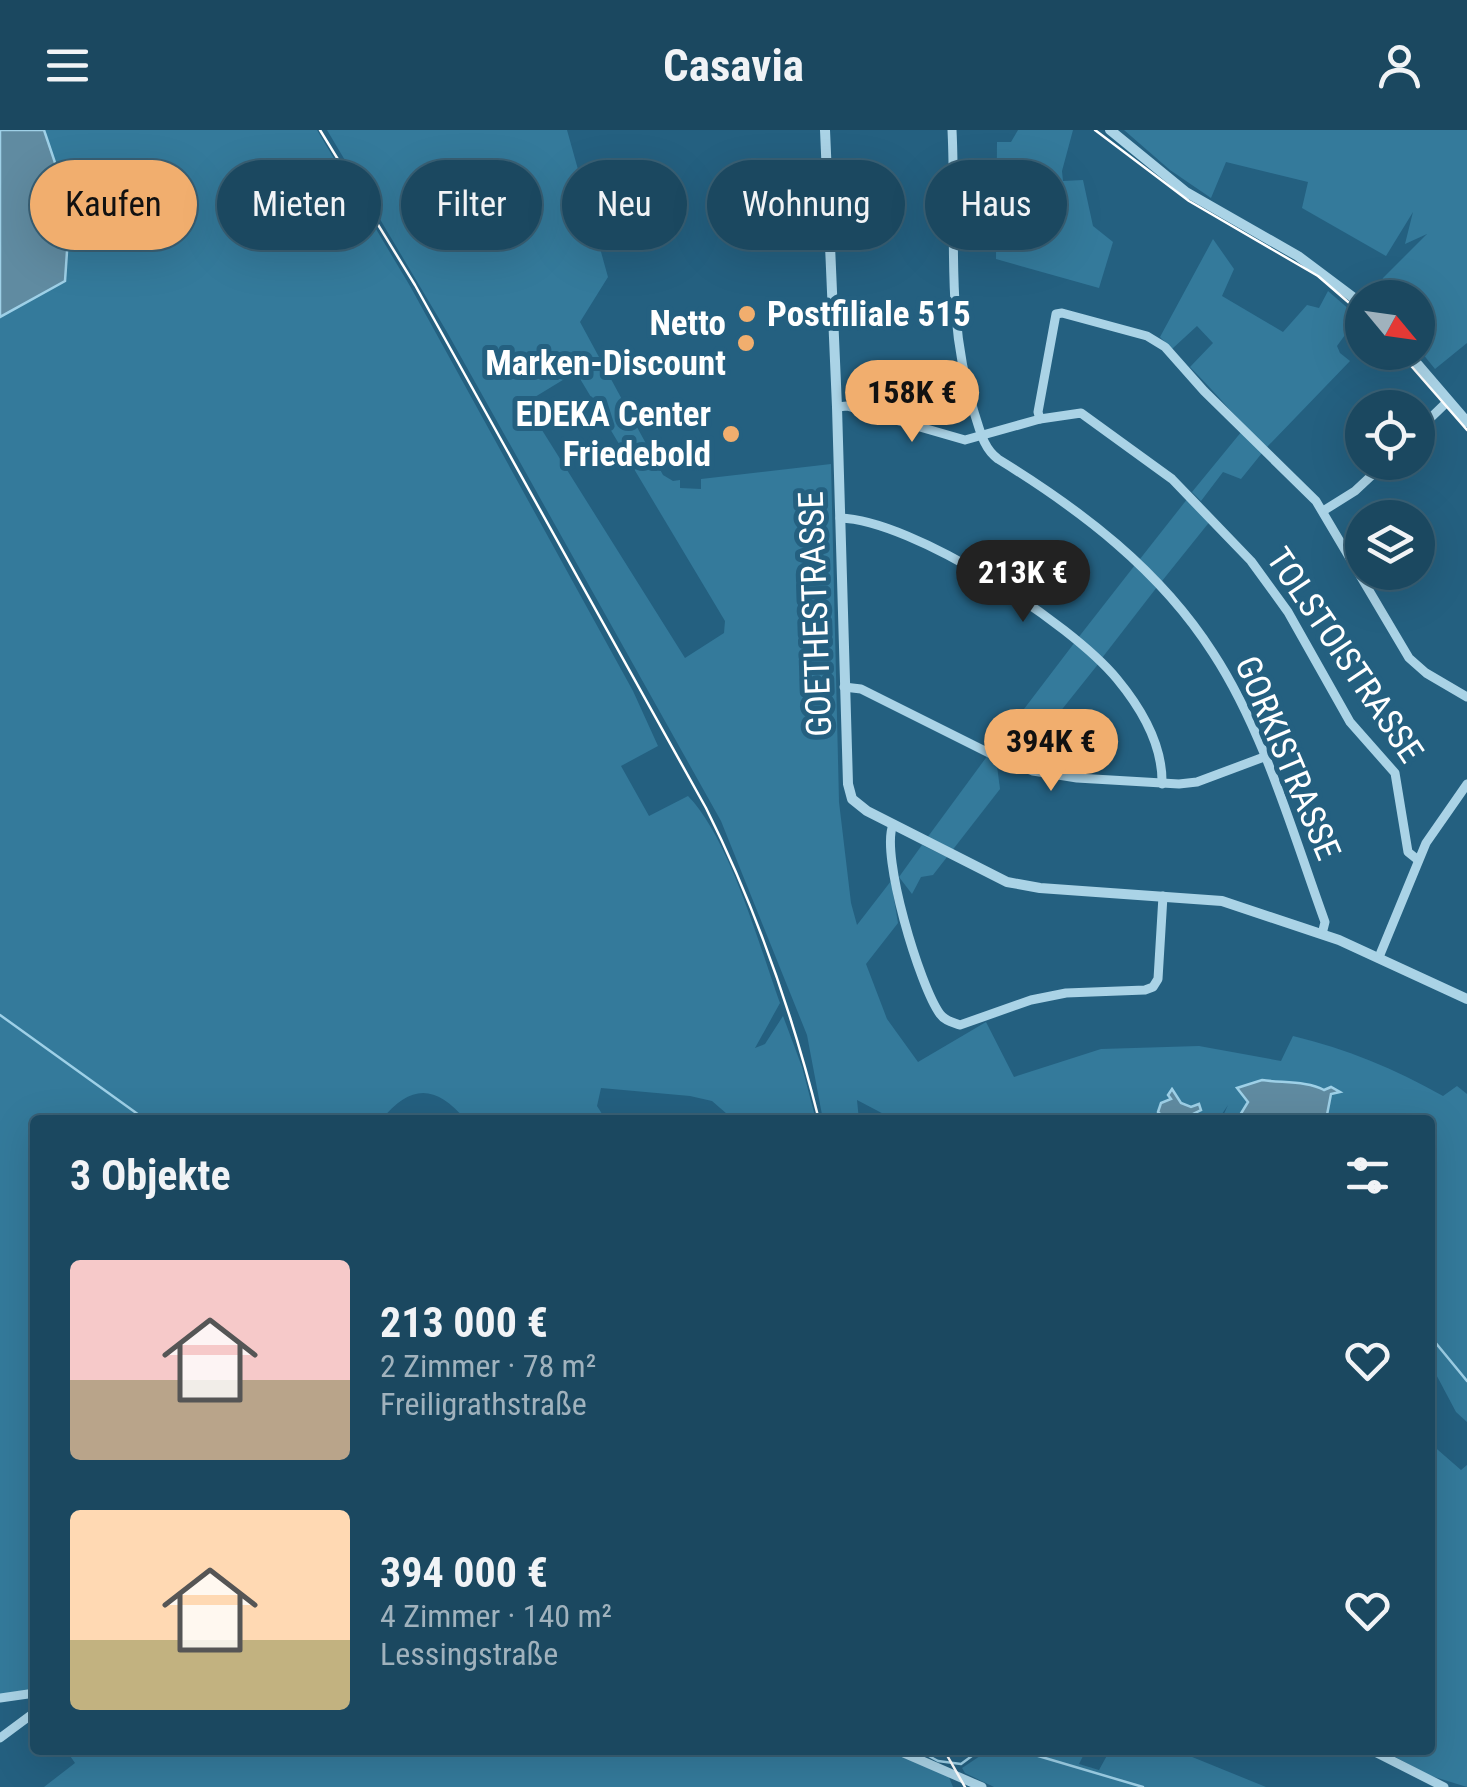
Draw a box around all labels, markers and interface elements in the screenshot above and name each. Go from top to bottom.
icon: menu [40,38,95,93]
icon: person [1372,38,1427,93]
text: Casavia [663,39,804,92]
chip: Kaufen [30,160,197,250]
chip: Mieten [217,160,381,250]
chip: Filter [401,160,542,250]
chip: Neu [562,160,687,250]
chip: Wohnung [707,160,905,250]
chip: Haus [925,160,1067,250]
north arrow [1345,280,1435,370]
map controls [1345,280,1435,590]
place label: Postfiliale 515 [767,294,971,335]
place label: Netto Marken-Discount [485,303,726,384]
marker: Postfiliale 515 [736,303,758,325]
marker: Netto Marken-Discount [735,332,757,354]
pin: 158K € [831,360,993,445]
text: 158K € [867,373,957,411]
button: locate [1345,390,1435,480]
place label: EDEKA Center Friedebold [516,394,711,475]
marker: EDEKA Center Friedebold [720,423,742,445]
street label: GOETHESTRASSE [791,491,840,737]
button: layers [1345,500,1435,590]
pin: 213K € [942,540,1104,625]
street label: TOLSTOISTRASSE [1258,540,1431,770]
text: 213K € [978,553,1068,591]
street label: GORKISTRASSE [1226,650,1349,866]
pin: 394K € [970,709,1132,794]
text: 394K € [1006,722,1096,760]
icon: filters [1340,1148,1395,1203]
text: 3 Objekte [70,1151,231,1200]
text: 213 000 € [380,1298,548,1347]
icon: home [150,1300,270,1420]
icon: heart [1340,1333,1395,1388]
text: 2 Zimmer · 78 m² [380,1347,596,1385]
text: Freiligrathstraße [380,1385,587,1423]
text: 394 000 € [380,1548,548,1597]
icon: home [150,1550,270,1670]
icon: heart [1340,1583,1395,1638]
text: 4 Zimmer · 140 m² [380,1597,612,1635]
text: Lessingstraße [380,1635,558,1673]

